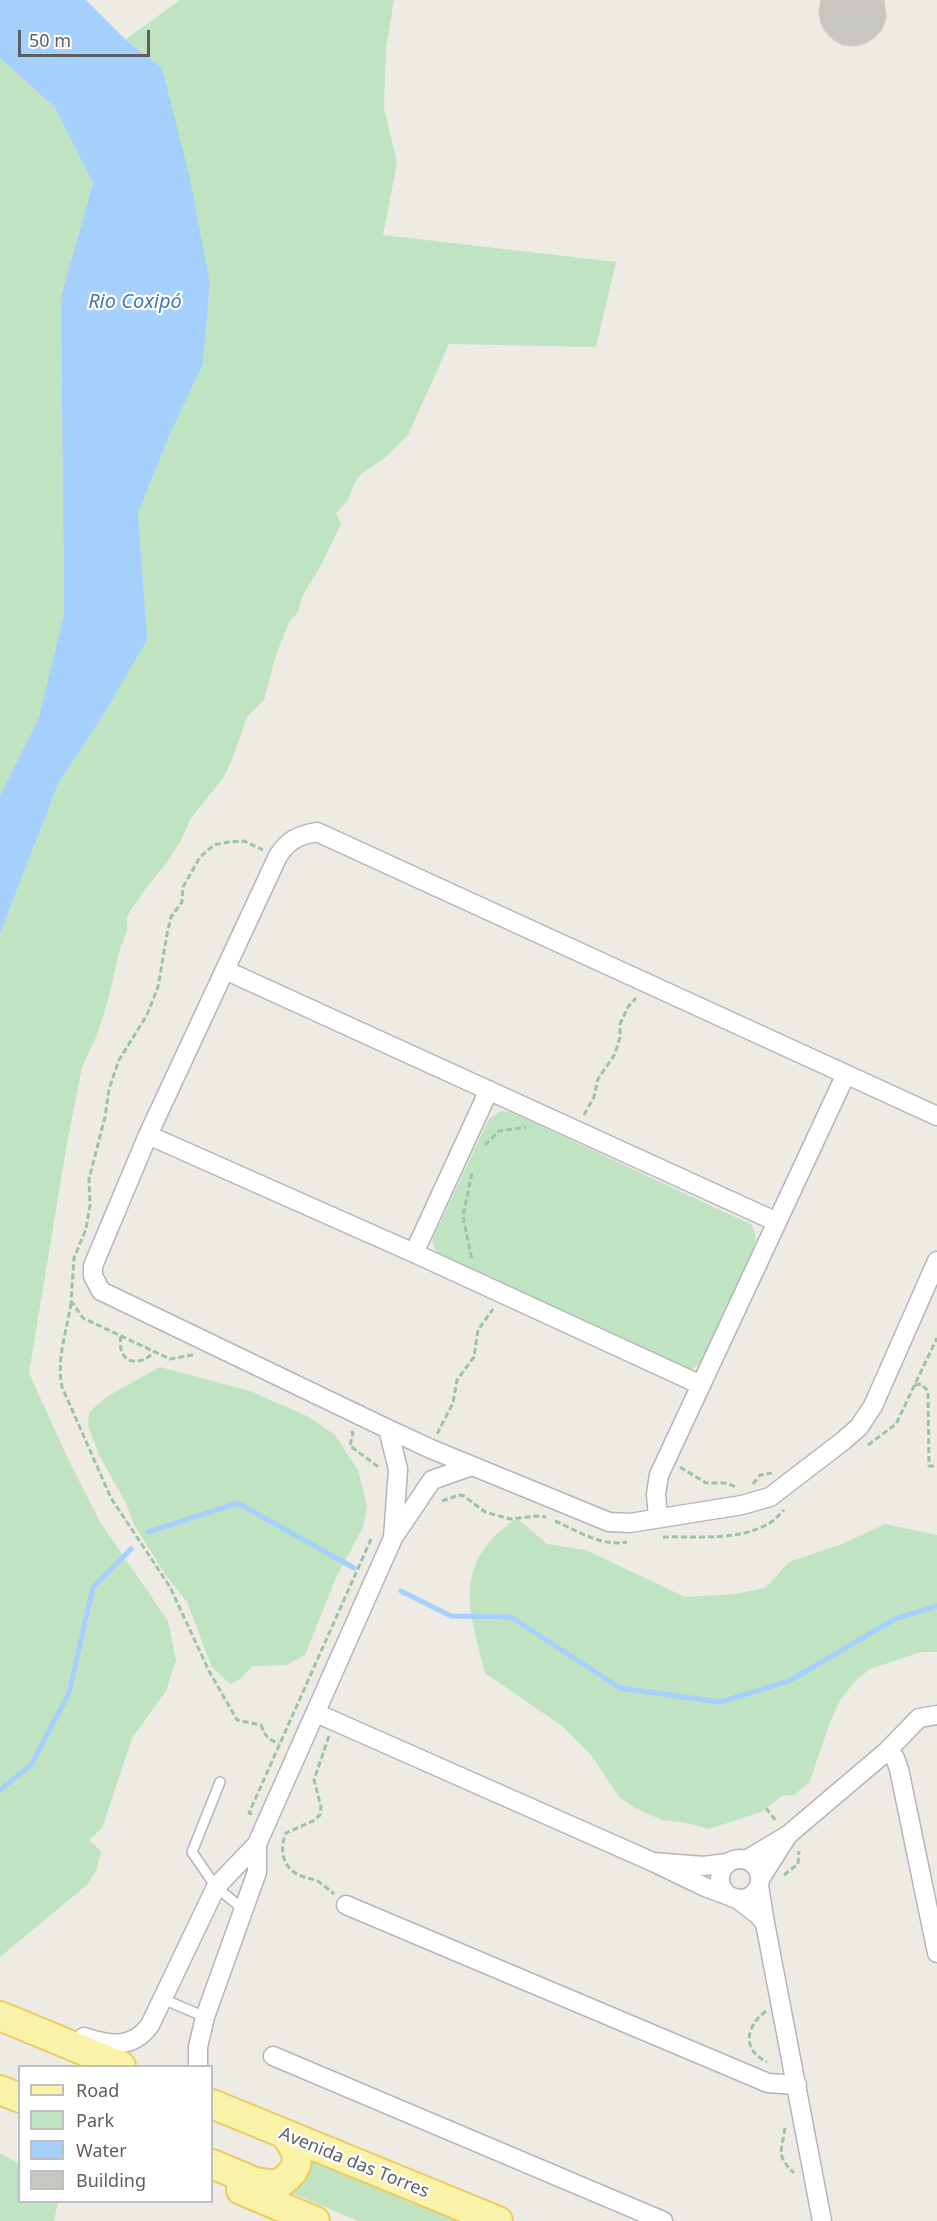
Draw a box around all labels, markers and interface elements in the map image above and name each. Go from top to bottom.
scale bar [21,18,153,56]
text: 50 m [29,28,71,52]
water label: Rio Coxipó [88,290,182,314]
legend [18,2065,213,2203]
text: Road [76,2078,119,2102]
text: Park [76,2108,114,2132]
street label: Avenida das Torres [276,2123,432,2203]
text: Water [76,2138,127,2162]
text: Building [76,2168,146,2192]

